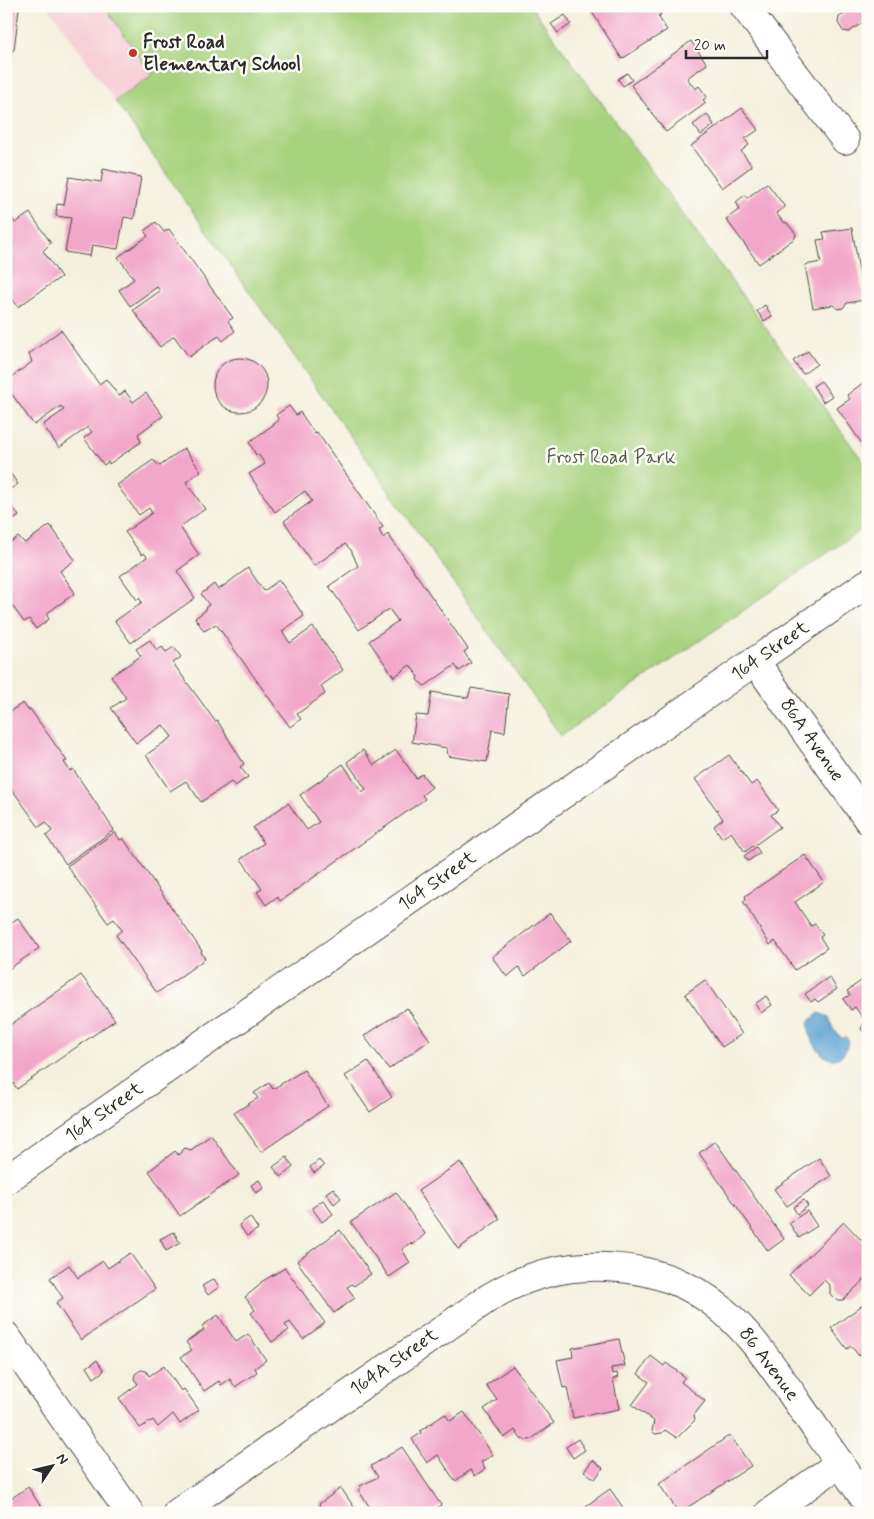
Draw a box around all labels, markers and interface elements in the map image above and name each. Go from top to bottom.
scale bar [686,28,768,60]
place label: Frost Road Elementary School [143,30,301,77]
text: 20 m [694,36,726,56]
marker: Frost Road Elementary School [127,47,139,59]
park label: Frost Road Park [546,445,676,470]
street label: 164 Street [726,615,814,687]
street label: 86A Avenue [774,694,850,786]
street label: 164 Street [393,845,481,917]
street label: 164 Street [60,1076,148,1148]
street label: 164A Street [345,1322,443,1402]
street label: 86 Avenue [733,1322,805,1406]
north arrow [28,1442,78,1492]
text: N [52,1450,72,1468]

